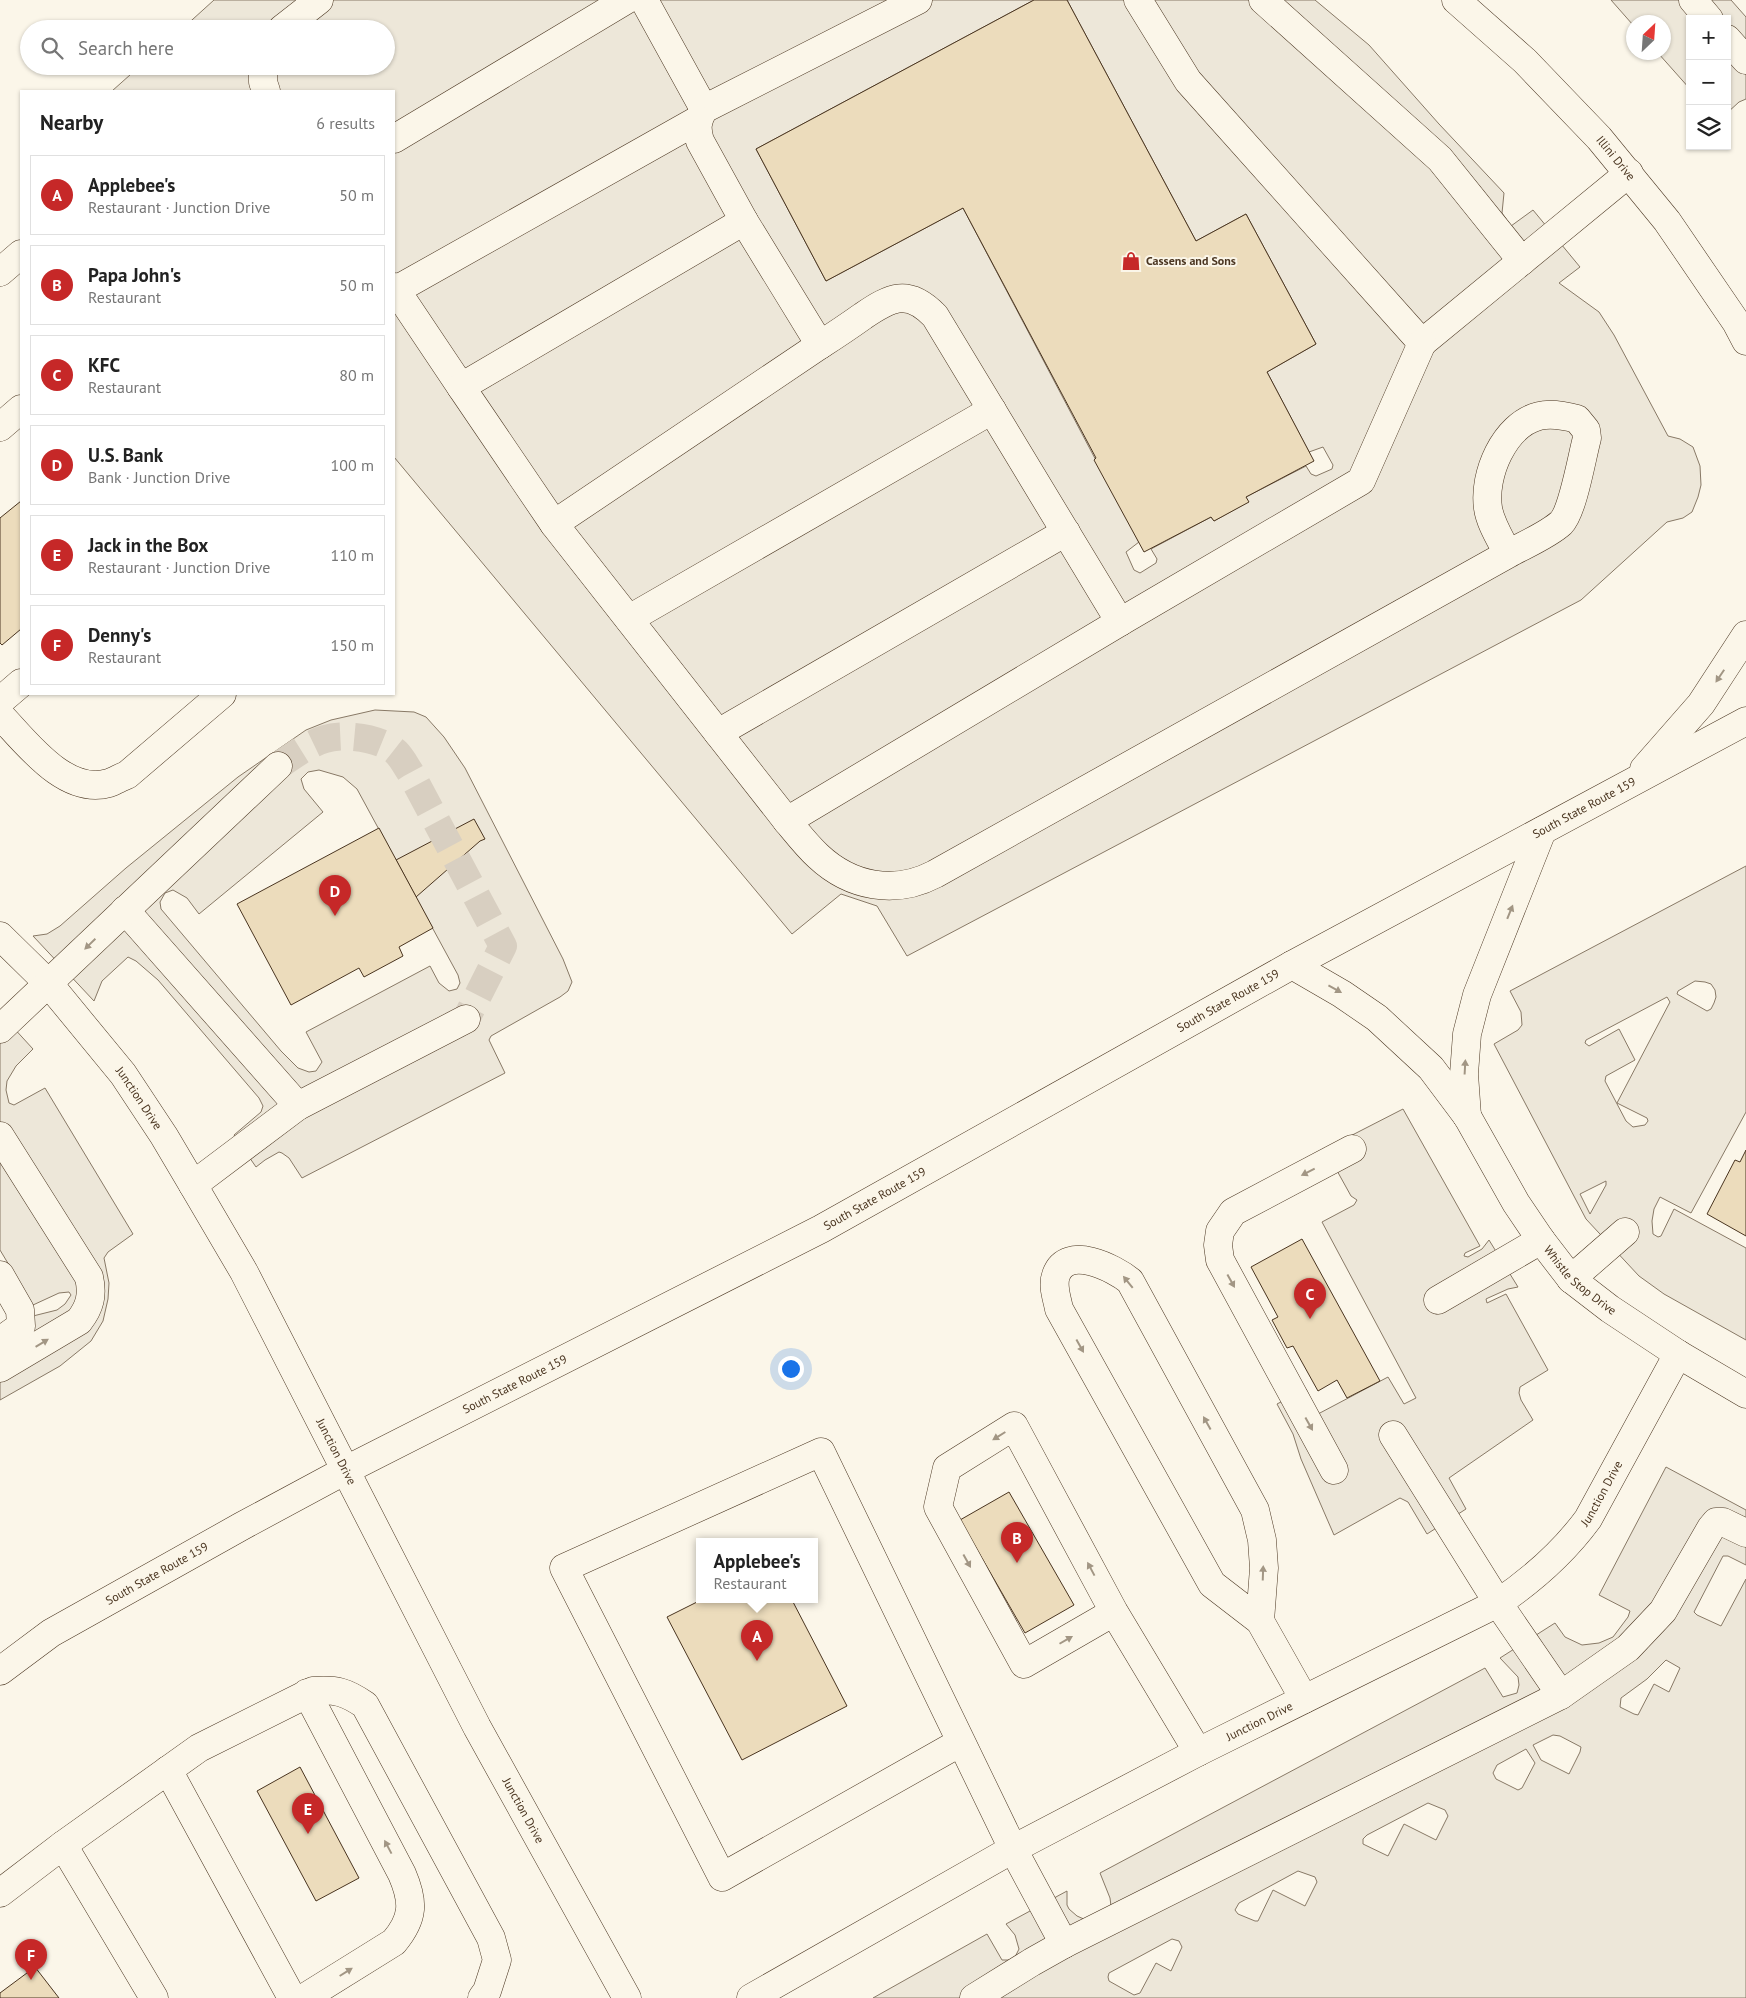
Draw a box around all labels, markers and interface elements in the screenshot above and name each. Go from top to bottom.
north arrow [1626,15,1671,60]
map controls [1686,15,1731,150]
button: + [1686,15,1731,60]
search box [20,20,395,75]
icon: search [38,34,66,62]
text: Search here [78,36,174,60]
button: − [1686,60,1731,105]
button: layers [1686,105,1731,150]
text: Nearby [40,109,103,136]
text: 6 results [316,113,375,133]
street label: Illini Drive [1593,132,1639,183]
text: Applebee's [88,173,175,197]
text: A [52,185,62,205]
text: 50 m [339,185,374,205]
text: Restaurant · Junction Drive [88,197,270,217]
shop icon: Cassens and Sons [1120,250,1142,272]
place label: Cassens and Sons [1146,253,1236,268]
text: Papa John's [88,263,181,287]
text: B [52,275,62,295]
text: 50 m [339,275,374,295]
text: Restaurant [88,287,161,307]
text: KFC [88,353,120,377]
text: C [53,365,61,385]
text: 80 m [339,365,374,385]
text: Restaurant [88,377,161,397]
text: U.S. Bank [88,443,163,467]
text: D [52,455,62,475]
text: 100 m [331,455,374,475]
text: Bank · Junction Drive [88,467,230,487]
text: Jack in the Box [88,533,208,557]
text: E [53,545,61,565]
text: 110 m [331,545,374,565]
text: Restaurant · Junction Drive [88,557,270,577]
text: Denny's [88,623,151,647]
text: F [53,635,61,655]
text: 150 m [331,635,374,655]
text: Restaurant [88,647,161,667]
one-way arrow [1715,670,1724,683]
street label: South State Route 159 [1530,774,1638,841]
pin: D [319,875,351,916]
one-way arrow [1506,905,1514,919]
one-way arrow [85,938,97,950]
street label: South State Route 159 [1174,966,1282,1035]
one-way arrow [1328,985,1341,994]
one-way arrow [1461,1059,1469,1075]
street label: Junction Drive [112,1062,166,1132]
street label: South State Route 159 [821,1164,929,1233]
one-way arrow [1301,1168,1316,1176]
street label: Whistle Stop Drive [1541,1242,1619,1318]
one-way arrow [1227,1275,1236,1288]
one-way arrow [1123,1276,1134,1289]
pin: C [1294,1278,1326,1319]
one-way arrow [35,1338,48,1347]
one-way arrow [1075,1340,1084,1353]
street label: South State Route 159 [460,1351,569,1417]
your location [778,1356,804,1382]
street label: Junction Drive [313,1415,360,1487]
one-way arrow [1203,1417,1212,1430]
one-way arrow [1305,1417,1313,1431]
one-way arrow [992,1431,1005,1440]
street label: Junction Drive [1577,1458,1625,1530]
pin: B [1001,1522,1033,1563]
popup [696,1538,818,1603]
street label: South State Route 159 [103,1539,211,1608]
text: Applebee's [713,1549,801,1573]
one-way arrow [963,1554,972,1568]
one-way arrow [1087,1562,1095,1576]
one-way arrow [1260,1565,1268,1581]
text: Restaurant [713,1573,787,1593]
pin: A [741,1620,773,1661]
one-way arrow [1059,1635,1073,1644]
street label: Junction Drive [1223,1698,1295,1744]
street label: Junction Drive [499,1774,548,1846]
pin: E [292,1793,324,1834]
one-way arrow [384,1839,392,1854]
pin: F [15,1939,47,1980]
one-way arrow [339,1968,352,1977]

